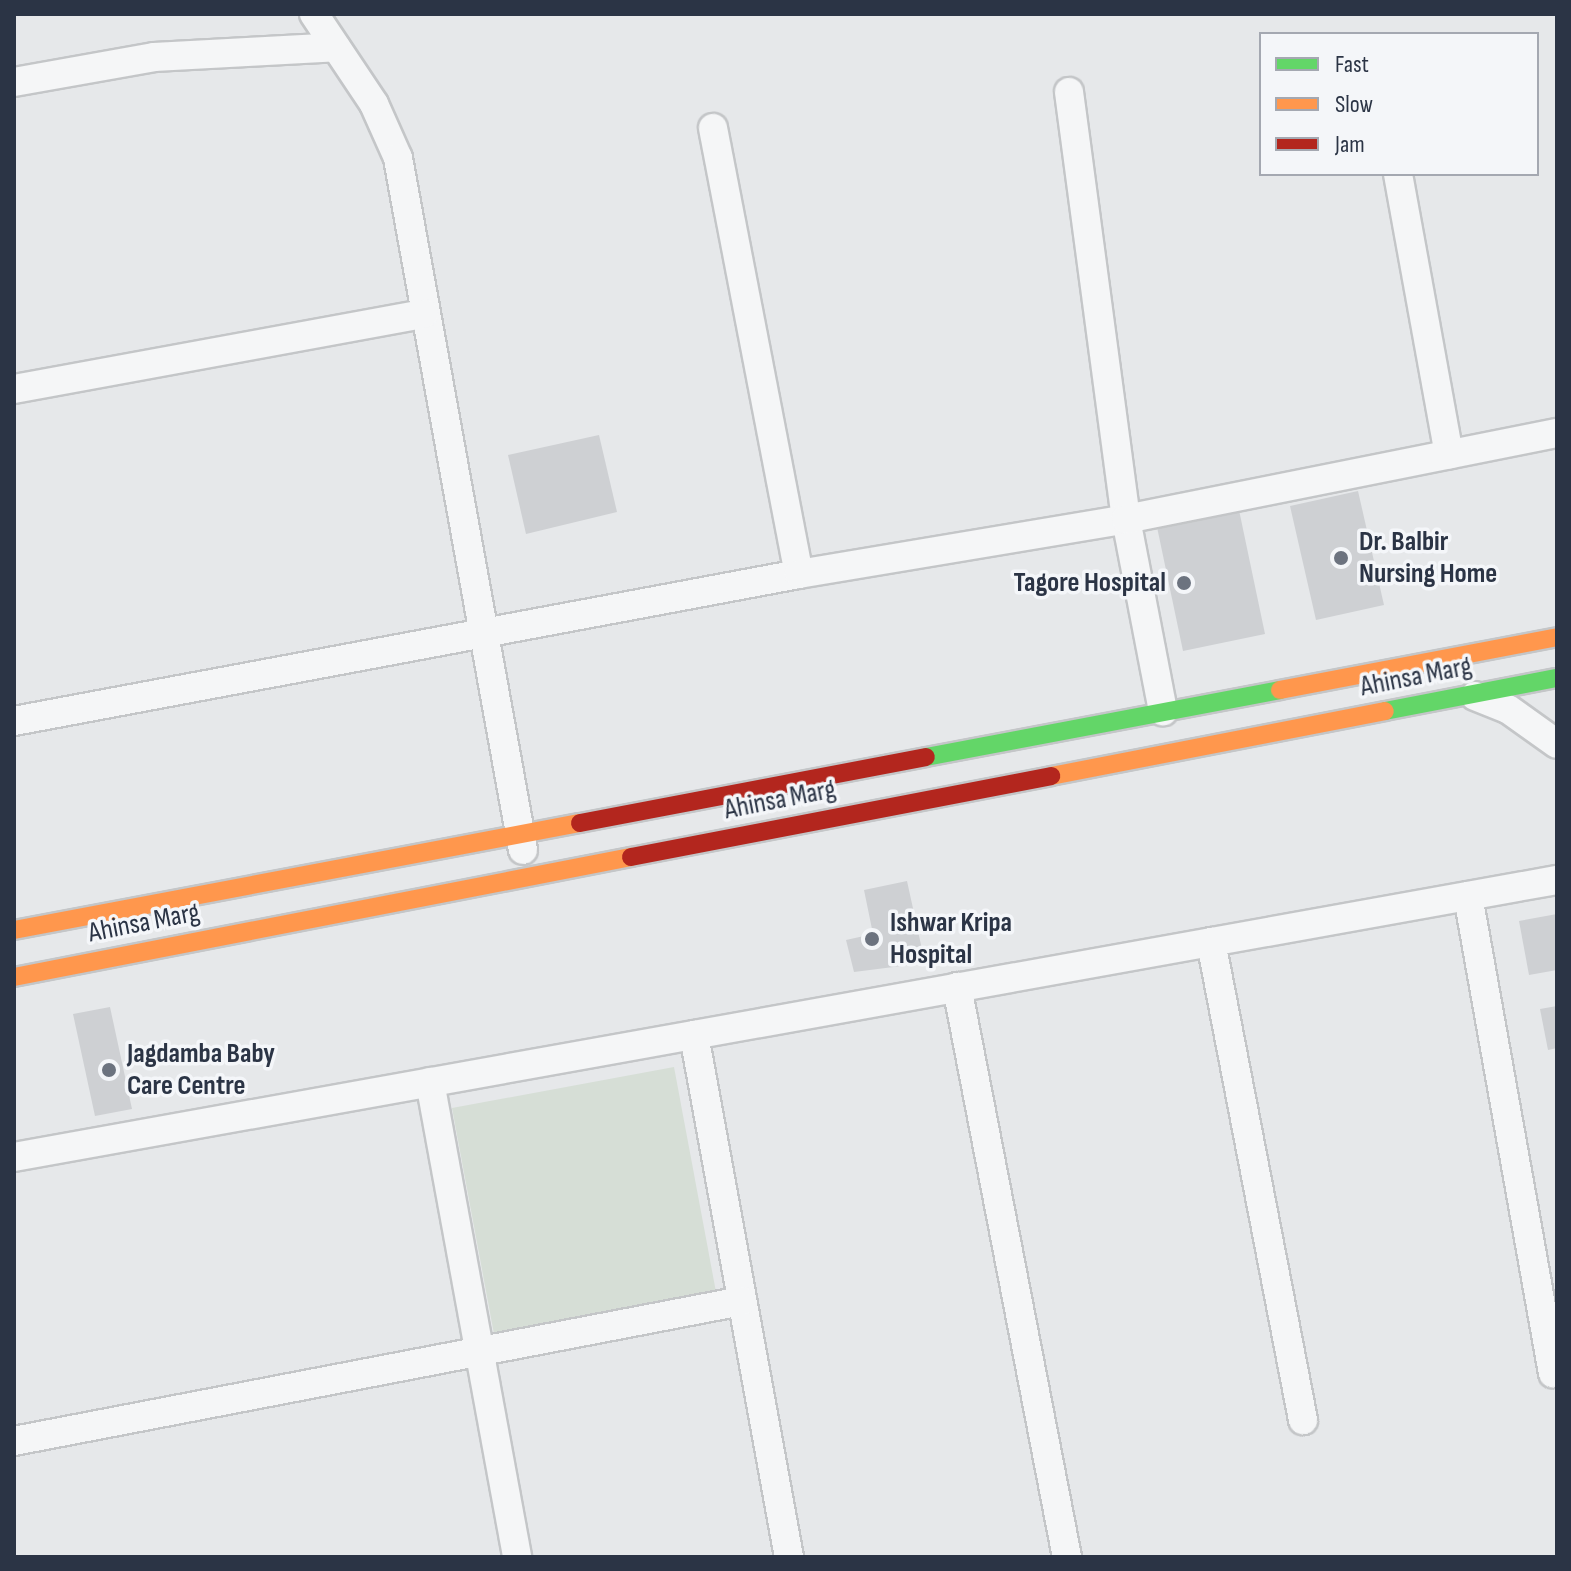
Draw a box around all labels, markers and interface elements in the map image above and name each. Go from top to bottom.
legend [1259,32,1539,176]
text: Fast [1335,50,1369,79]
text: Slow [1335,90,1373,119]
text: Jam [1335,130,1365,159]
place label: Dr. Balbir Nursing Home [1359,525,1497,591]
marker: Dr. Balbir Nursing Home [1330,547,1352,569]
place label: Tagore Hospital [1014,566,1166,600]
marker: Tagore Hospital [1173,572,1195,594]
street label: Ahinsa Marg [1358,650,1474,704]
street label: Ahinsa Marg [722,773,838,827]
street label: Ahinsa Marg [86,896,202,950]
place label: Ishwar Kripa Hospital [890,906,1012,972]
marker: Ishwar Kripa Hospital [861,928,883,950]
place label: Jagdamba Baby Care Centre [127,1037,275,1103]
marker: Jagdamba Baby Care Centre [98,1059,120,1081]

